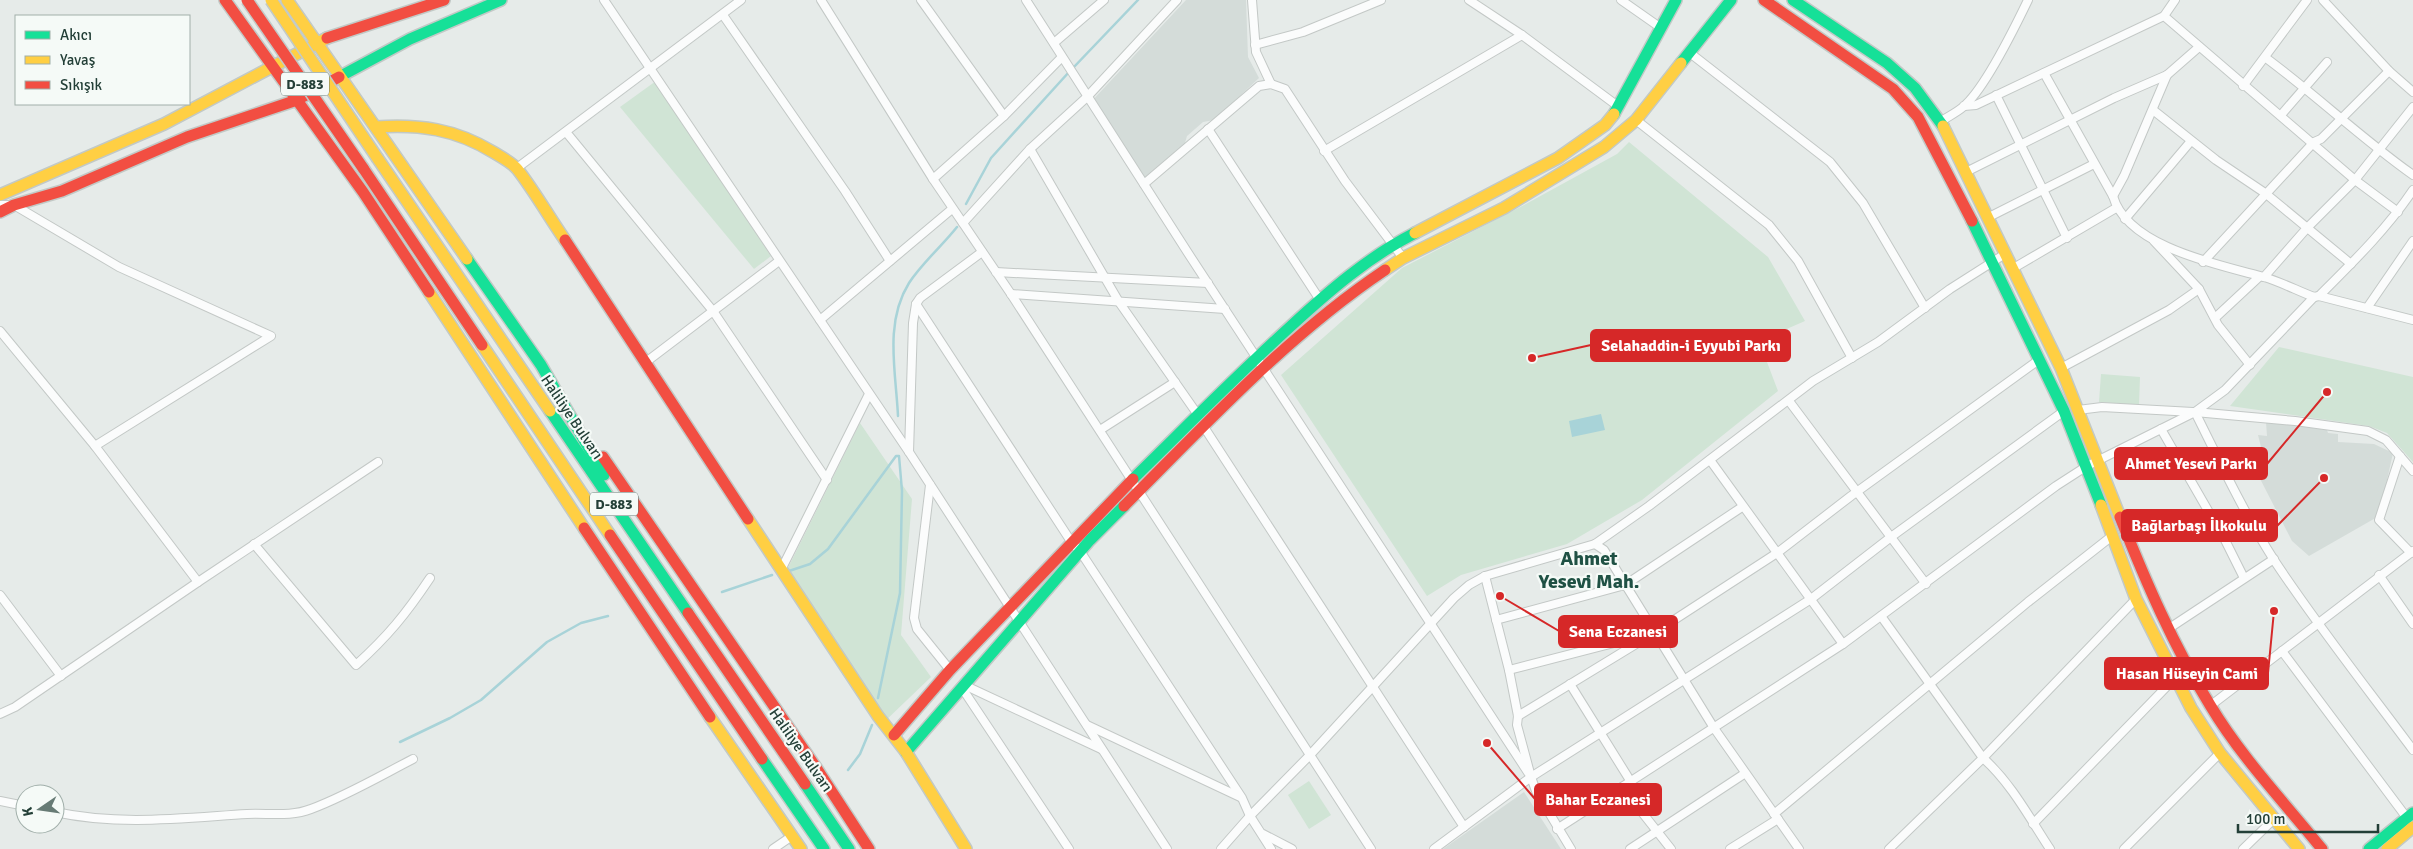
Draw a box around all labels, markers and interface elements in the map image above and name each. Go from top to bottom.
legend [15,15,190,105]
text: Akıcı [60,26,92,44]
text: Yavaş [60,51,96,69]
road number: D-883 [281,72,329,96]
text: Sıkışık [60,76,103,94]
callout: Selahaddin-i Eyyubi Parkı [1591,330,1790,361]
text: Selahaddin-i Eyyubi Parkı [1601,336,1781,356]
street label: Haliliye Bulvarı [537,371,607,463]
callout: Ahmet Yesevi Parkı [2115,448,2267,479]
text: Ahmet Yesevi Parkı [2125,454,2257,474]
road number: D-883 [590,492,638,516]
callout: Bağlarbaşı İlkokulu [2122,510,2277,541]
text: Bağlarbaşı İlkokulu [2131,516,2267,536]
district label: Ahmet Yesevi Mah. [1537,546,1640,594]
callout: Sena Eczanesi [1559,616,1677,647]
text: Sena Eczanesi [1569,622,1667,642]
callout: Hasan Hüseyin Cami [2105,658,2268,689]
text: Hasan Hüseyin Cami [2116,664,2258,684]
street label: Haliliye Bulvarı [766,705,836,795]
north arrow [15,784,65,834]
callout: Bahar Eczanesi [1535,784,1661,815]
text: Bahar Eczanesi [1545,790,1651,810]
scale bar [2238,802,2378,834]
text: K [18,805,37,818]
text: 100 m [2246,810,2286,828]

